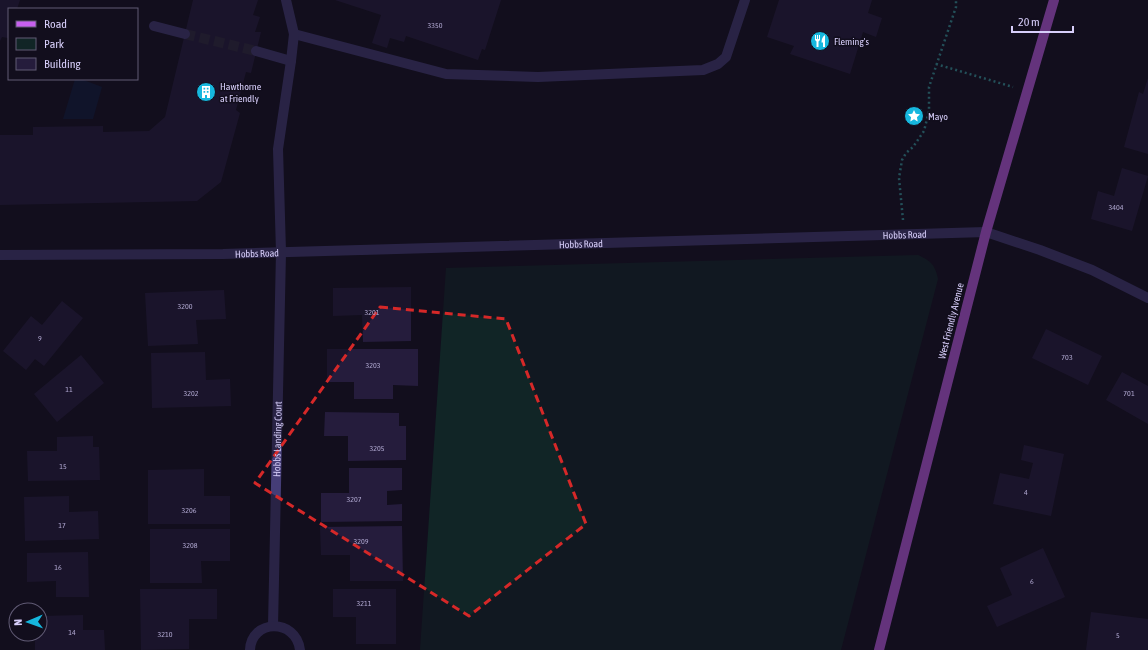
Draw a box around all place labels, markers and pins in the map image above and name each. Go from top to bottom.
restaurant icon: Fleming's [809,30,831,52]
place label: Fleming's [834,36,869,47]
building icon: Hawthorne at Friendly [195,81,217,103]
place label: Hawthorne at Friendly [220,81,262,104]
place icon: Mayo [903,105,925,127]
place label: Mayo [928,111,948,122]

